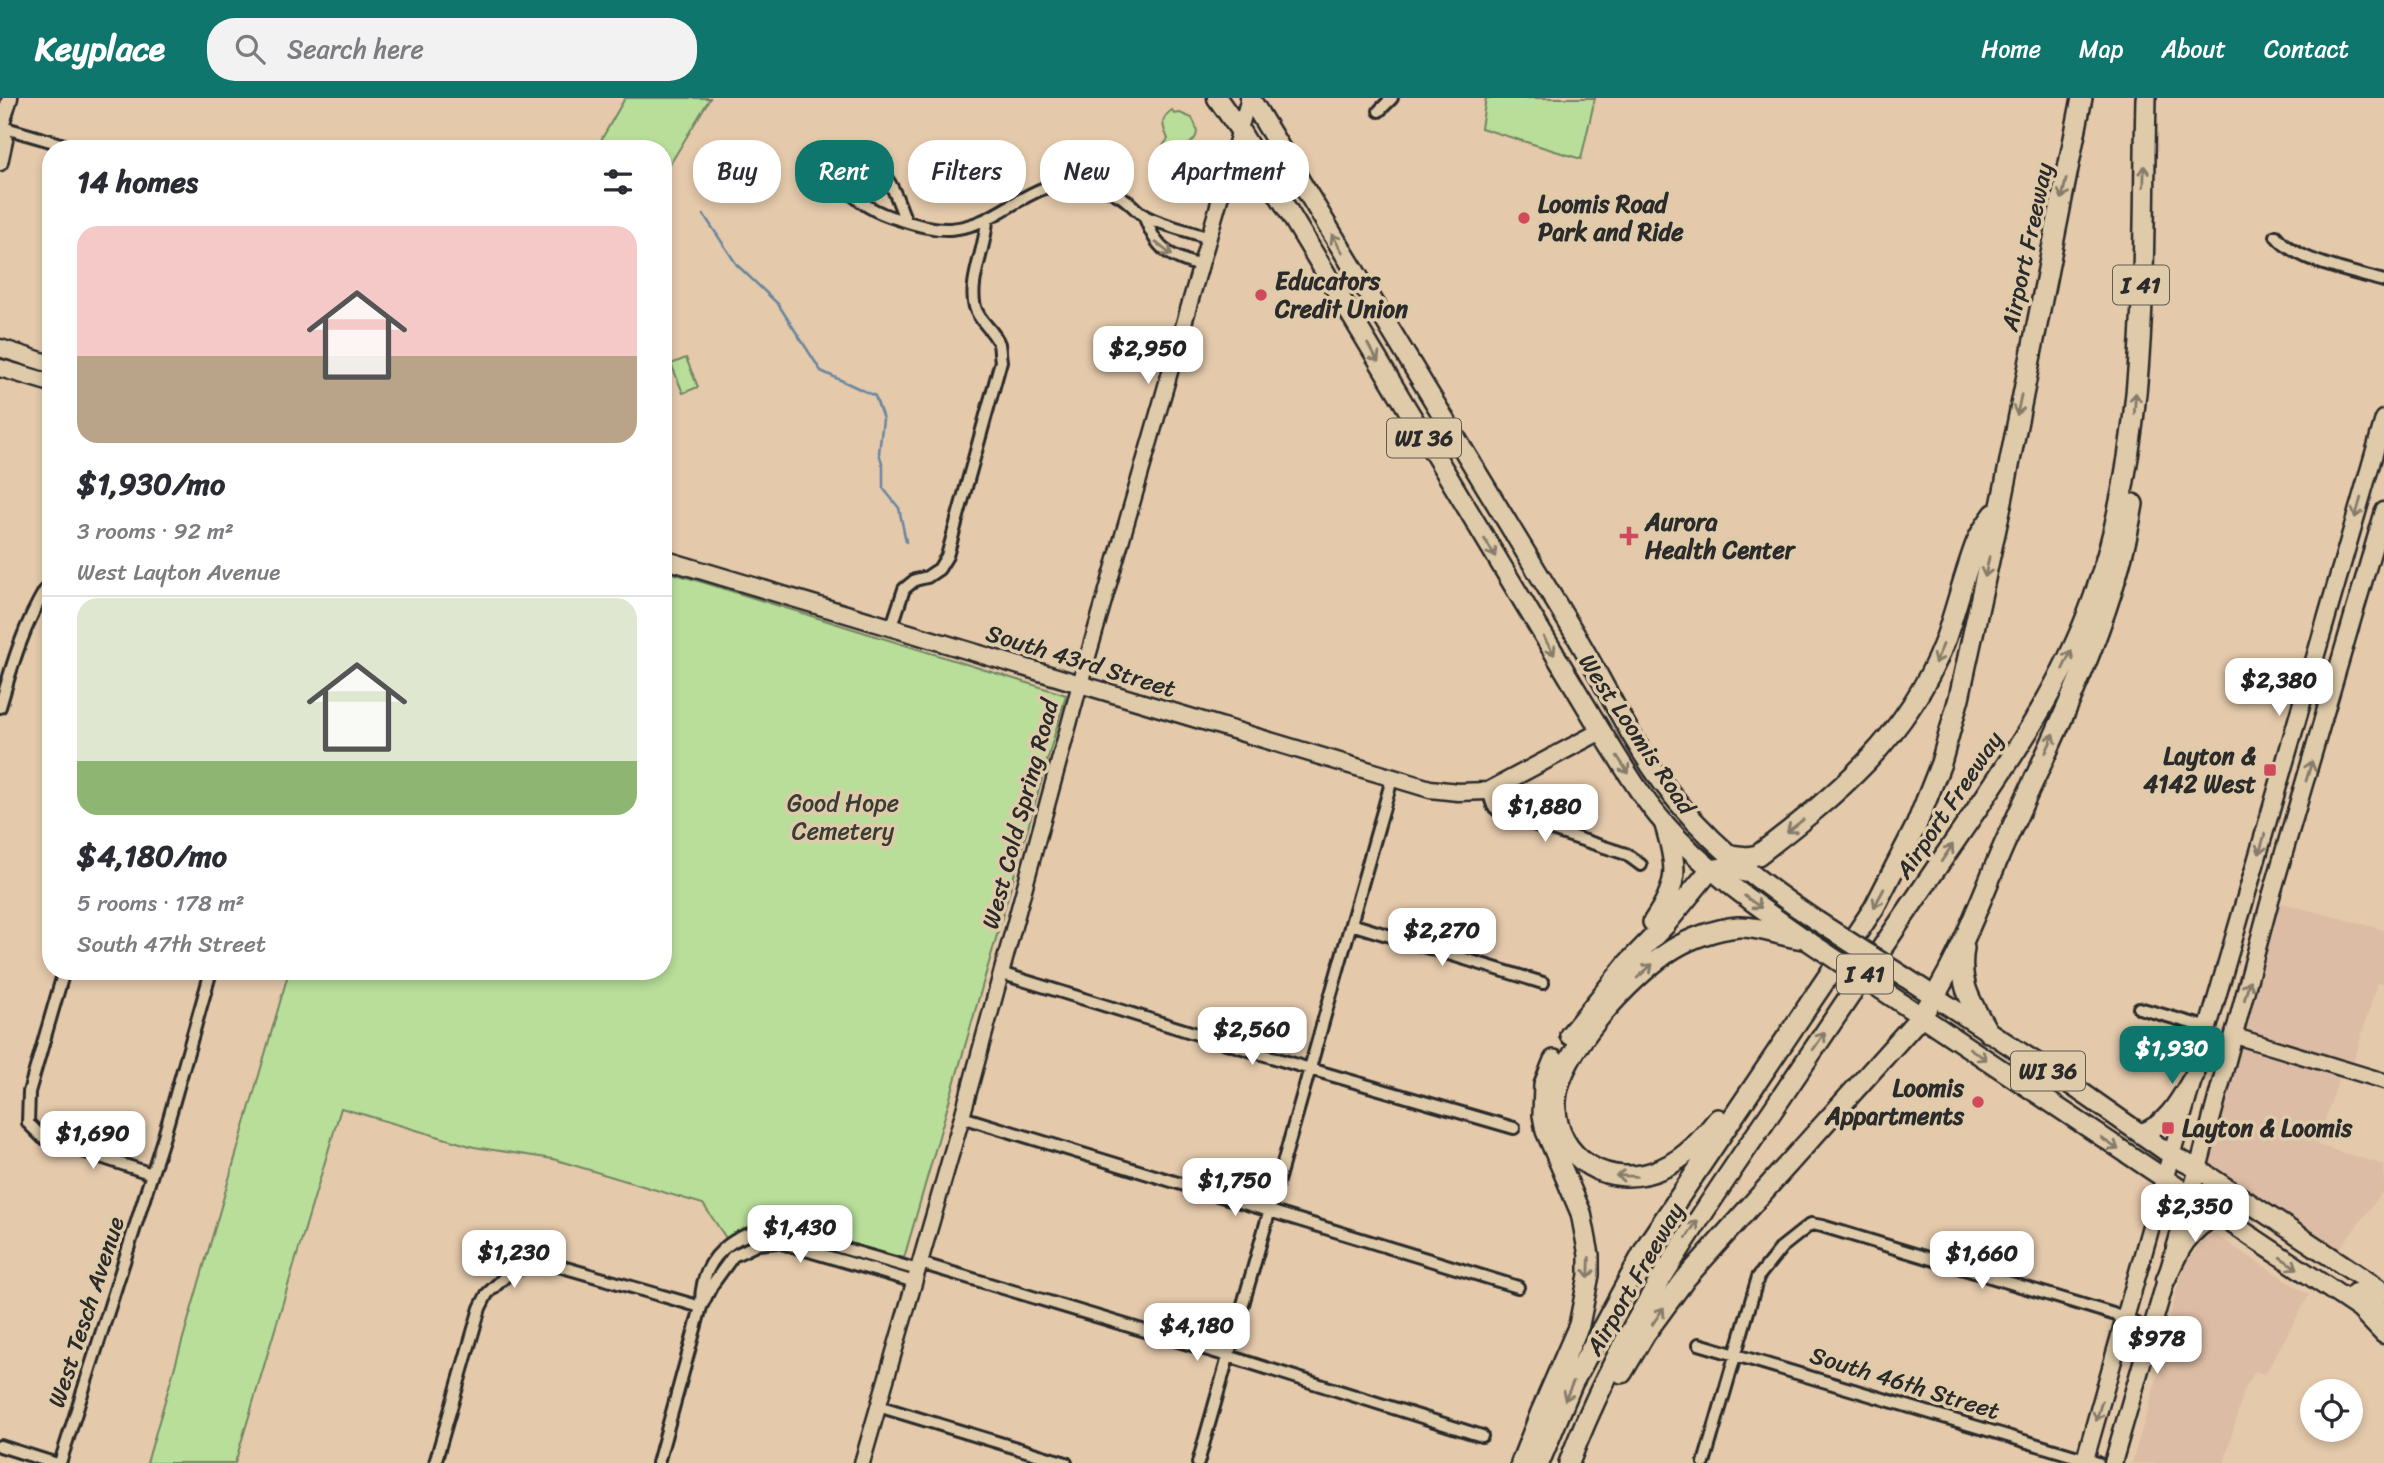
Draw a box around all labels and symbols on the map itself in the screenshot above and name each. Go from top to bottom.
street label: Airport Freeway [1988,158,2065,336]
one-way arrow [2138,164,2151,187]
one-way arrow [2056,177,2070,200]
place label: Loomis Road Park and Ride [1538,183,1684,253]
marker: Loomis Road Park and Ride [1516,210,1532,226]
one-way arrow [1330,233,1344,253]
one-way arrow [1155,241,1173,257]
place label: Educators Credit Union [1274,260,1408,330]
road number: I 41 [2113,266,2169,304]
marker: Educators Credit Union [1253,287,1269,303]
pin: $2,950 [1091,327,1205,386]
one-way arrow [1366,343,1380,363]
one-way arrow [2129,392,2142,415]
one-way arrow [2012,393,2026,416]
road number: WI 36 [1387,418,1461,458]
one-way arrow [2351,497,2364,519]
place label: Aurora Health Center [1644,501,1797,571]
marker: Aurora Health Center [1619,526,1639,546]
one-way arrow [1484,538,1498,558]
one-way arrow [1980,555,1994,578]
street label: South 43rd Street [981,612,1181,710]
one-way arrow [1543,635,1557,655]
one-way arrow [1932,643,1945,664]
street label: West Loomis Road [1567,645,1708,825]
one-way arrow [2061,650,2075,671]
pin: $2,380 [2222,658,2336,718]
street label: West Cold Spring Road [969,693,1071,934]
street label: Airport Freeway [1883,722,2015,889]
one-way arrow [2044,732,2057,754]
place label: Layton & 4142 West [2143,735,2257,805]
one-way arrow [1617,755,1631,775]
one-way arrow [2303,761,2316,783]
marker: Layton & 4142 West [2262,762,2278,778]
park label: Good Hope Cemetery [787,782,899,852]
pin: $1,880 [1488,784,1602,844]
one-way arrow [1786,819,1804,834]
one-way arrow [2255,833,2268,855]
one-way arrow [1940,844,1954,863]
one-way arrow [1872,887,1885,908]
one-way arrow [1743,894,1762,909]
pin: $2,270 [1385,908,1499,968]
road number: I 41 [1837,954,1893,994]
one-way arrow [1636,963,1654,979]
one-way arrow [2241,979,2254,1002]
pin: $2,560 [1195,1007,1309,1067]
pin: $1,930 [2115,1026,2229,1086]
one-way arrow [1812,1032,1826,1051]
one-way arrow [1968,1047,1987,1061]
road number: WI 36 [2011,1052,2085,1090]
place label: Loomis Appartments [1824,1067,1965,1137]
marker: Loomis Appartments [1970,1094,1986,1110]
place label: Layton & Loomis [2182,1107,2353,1149]
pin: $1,690 [36,1112,150,1171]
marker: Layton & Loomis [2160,1120,2176,1136]
one-way arrow [2100,1137,2119,1151]
pin: $1,750 [1178,1158,1292,1218]
one-way arrow [1615,1169,1638,1182]
pin: $2,350 [2138,1184,2252,1244]
street label: Airport Freeway [1573,1194,1696,1365]
pin: $1,430 [743,1206,857,1265]
street label: West Tesch Avenue [35,1211,137,1413]
one-way arrow [1685,1220,1699,1240]
pin: $1,230 [457,1230,571,1290]
pin: $1,660 [1925,1232,2039,1291]
one-way arrow [2279,1255,2298,1270]
one-way arrow [1582,1257,1596,1280]
pin: $4,180 [1140,1304,1254,1363]
one-way arrow [1651,1307,1665,1326]
pin: $978 [2116,1316,2198,1376]
street label: South 46th Street [1805,1334,2005,1432]
one-way arrow [1562,1380,1575,1401]
one-way arrow [2092,1399,2105,1422]

